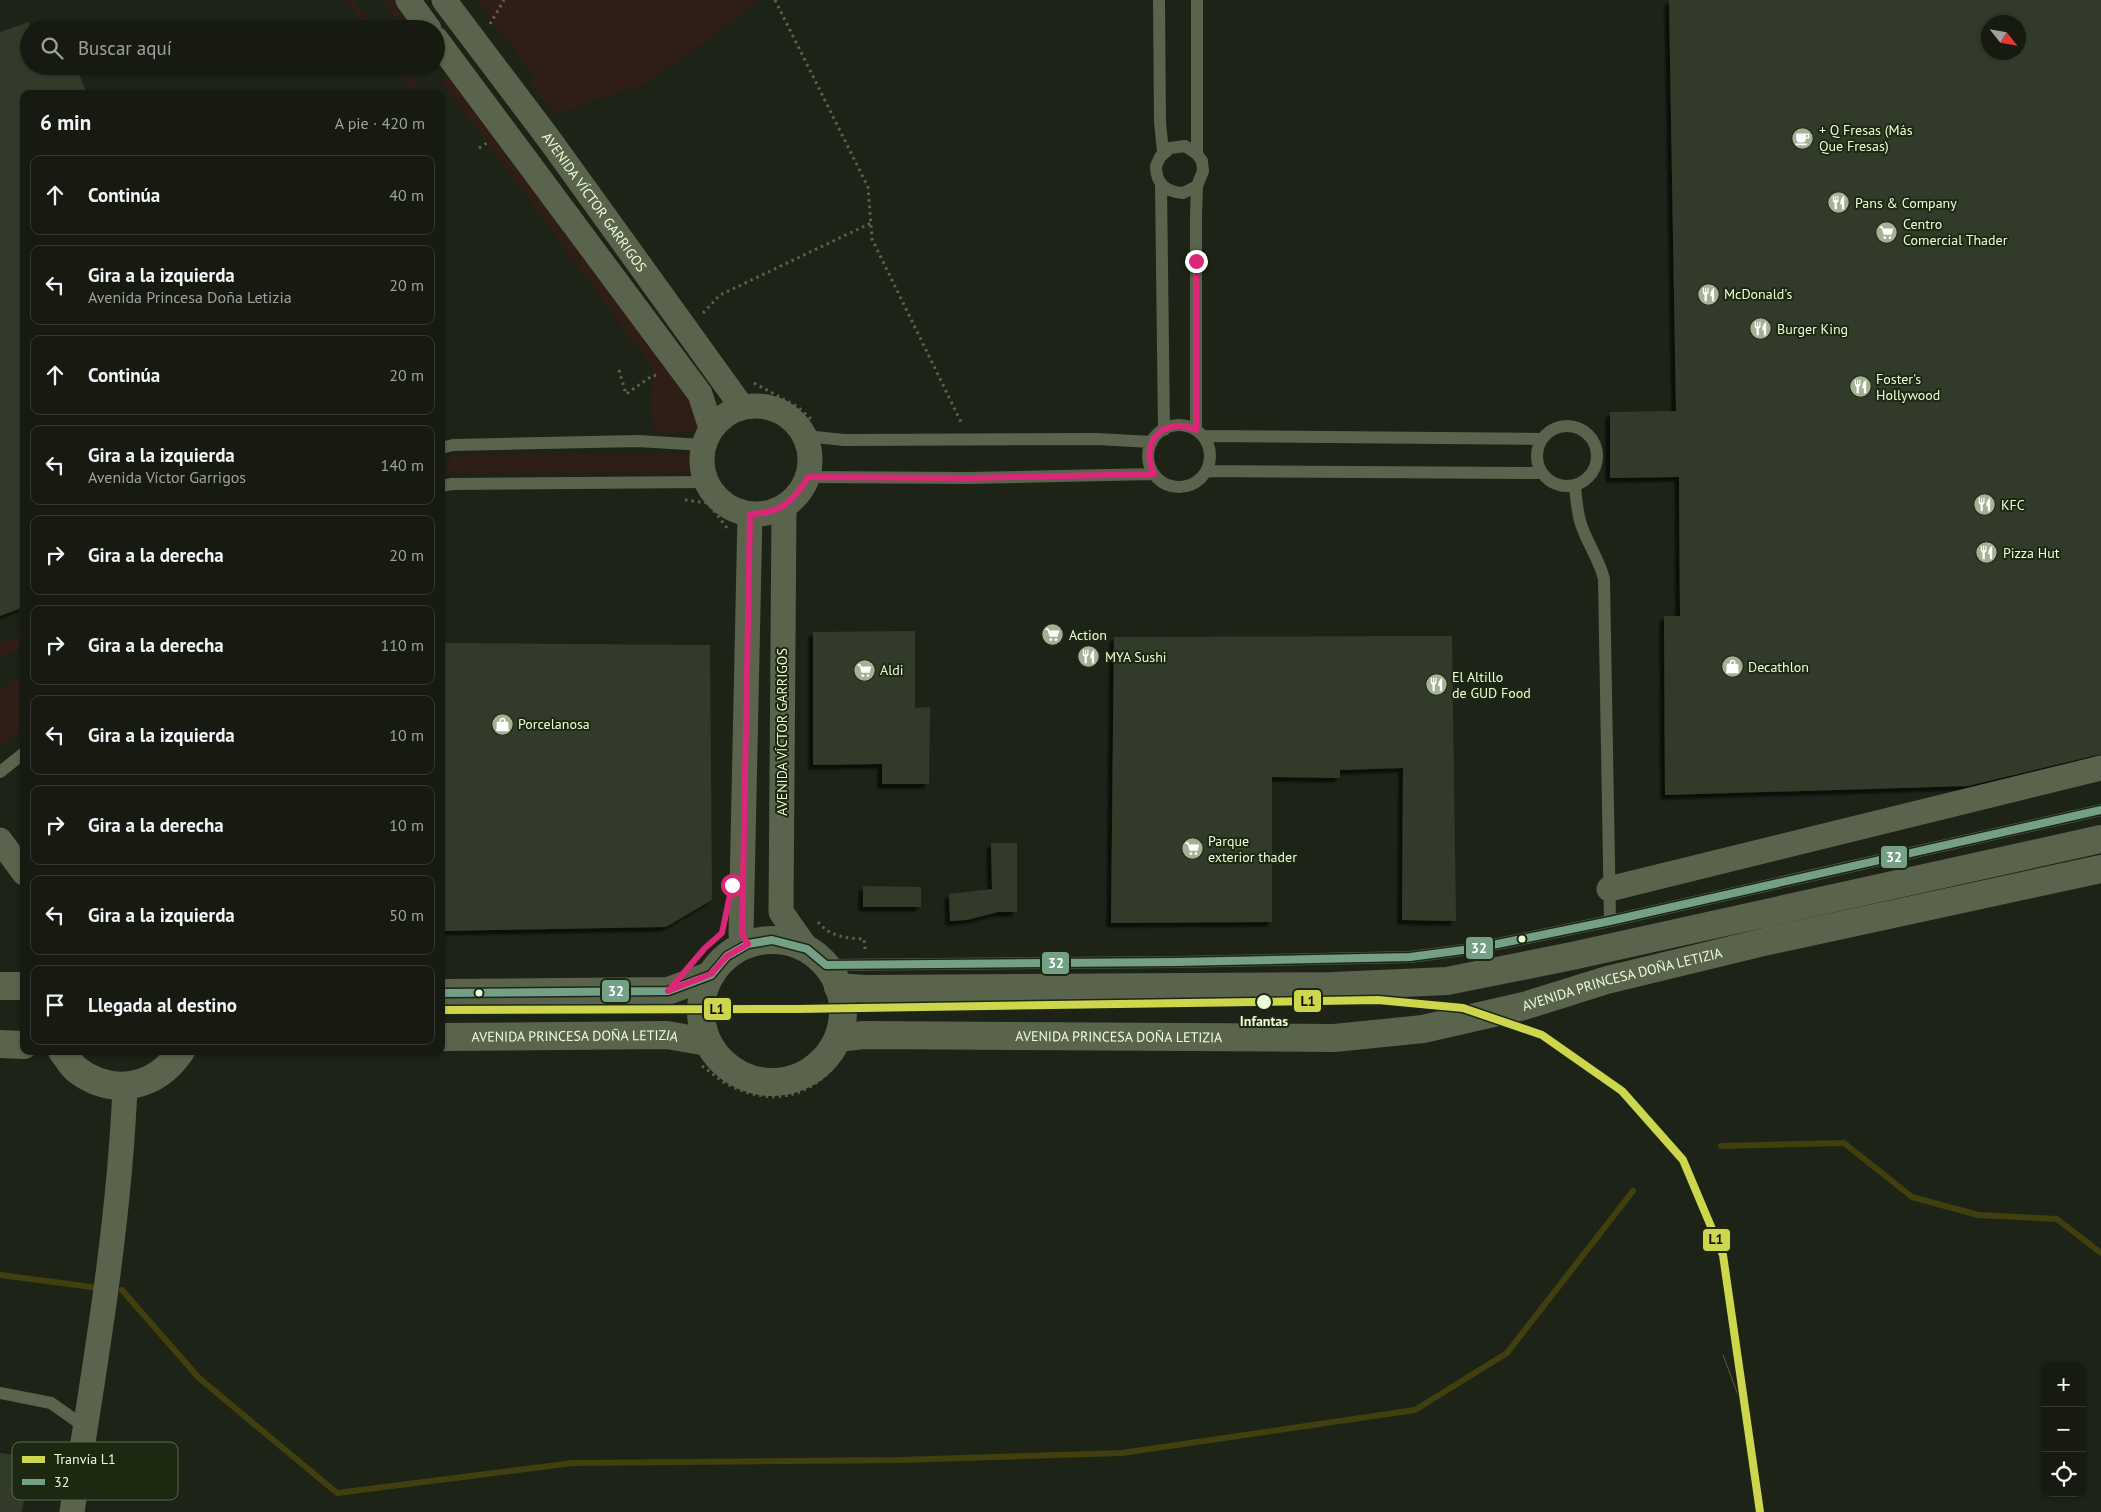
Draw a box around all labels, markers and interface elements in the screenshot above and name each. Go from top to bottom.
north arrow [1981,15,2026,60]
search box [20,20,445,75]
icon: search [38,34,66,62]
text: Buscar aquí [78,36,172,60]
text: 6 min [40,109,91,136]
text: A pie · 420 m [335,113,425,133]
place label: + Q Fresas (Más Que Fresas) [1819,121,1913,155]
cafe icon: + Q Fresas (Más Que Fresas) [1791,126,1815,150]
street label: AVENIDA VÍCTOR GARRIGOS [538,129,651,276]
icon: ahead [41,181,69,209]
text: Continúa [88,183,160,207]
text: 40 m [389,185,424,205]
restaurant icon: Pans & Company [1827,191,1851,215]
place label: Pans & Company [1855,194,1957,212]
place label: Centro Comercial Thader [1903,215,2008,249]
supermarket icon: Centro Comercial Thader [1875,220,1899,244]
route end [1185,250,1208,273]
text: Gira a la izquierda [88,263,235,287]
icon: left [41,271,69,299]
text: 20 m [389,275,424,295]
restaurant icon: McDonald's [1696,282,1720,306]
place label: McDonald's [1724,285,1792,303]
text: Avenida Princesa Doña Letizia [88,287,292,307]
restaurant icon: Burger King [1749,317,1773,341]
place label: Burger King [1777,320,1848,338]
icon: ahead [41,361,69,389]
text: Continúa [88,363,160,387]
text: 20 m [389,365,424,385]
place label: Foster's Hollywood [1876,370,1940,404]
restaurant icon: Foster's Hollywood [1848,375,1872,399]
text: Gira a la izquierda [88,443,235,467]
icon: left [41,451,69,479]
text: 140 m [381,455,424,475]
text: Avenida Víctor Garrigos [88,467,246,487]
restaurant icon: KFC [1973,493,1997,517]
place label: KFC [2001,496,2025,514]
icon: right [41,541,69,569]
restaurant icon: Pizza Hut [1975,541,1999,565]
text: Gira a la derecha [88,543,224,567]
place label: Pizza Hut [2003,544,2060,562]
text: 20 m [389,545,424,565]
supermarket icon: Action [1041,623,1065,647]
place label: Action [1069,626,1107,644]
icon: right [41,631,69,659]
text: Gira a la derecha [88,633,224,657]
text: 110 m [381,635,424,655]
restaurant icon: MYA Sushi [1077,645,1101,669]
street label: AVENIDA VÍCTOR GARRIGOS [773,648,791,816]
place label: MYA Sushi [1105,648,1167,666]
shop icon: Decathlon [1720,655,1744,679]
supermarket icon: Aldi [852,658,876,682]
place label: Decathlon [1748,658,1809,676]
place label: Aldi [880,661,904,679]
place label: El Altillo de GUD Food [1452,668,1531,702]
restaurant icon: El Altillo de GUD Food [1424,673,1448,697]
shop icon: Porcelanosa [490,712,514,736]
place label: Porcelanosa [518,715,590,733]
icon: left [41,721,69,749]
text: Gira a la izquierda [88,723,235,747]
text: 10 m [389,725,424,745]
icon: right [41,811,69,839]
text: Gira a la derecha [88,813,224,837]
text: 10 m [389,815,424,835]
place label: Parque exterior thader [1208,832,1297,866]
supermarket icon: Parque exterior thader [1180,837,1204,861]
line badge: 32 [1880,845,1908,869]
text: 32 [1886,848,1902,866]
route start [721,874,744,897]
icon: left [41,901,69,929]
text: Gira a la izquierda [88,903,235,927]
text: 50 m [389,905,424,925]
unlabelled marker [1517,934,1527,944]
line badge: 32 [1465,936,1494,960]
text: 32 [1471,939,1487,957]
street label: AVENIDA PRINCESA DOÑA LETIZIA [1520,943,1725,1015]
line badge: 32 [1041,951,1070,975]
text: 32 [1048,954,1064,972]
line badge: 32 [601,979,630,1003]
text: 32 [608,982,624,1000]
unlabelled marker [474,988,484,998]
line badge: L1 [1293,989,1322,1013]
icon: arrive [41,991,69,1019]
text: L1 [1300,992,1316,1010]
text: Llegada al destino [88,993,237,1017]
marker: Infantas [1255,993,1273,1011]
line badge: L1 [703,997,732,1021]
text: L1 [709,1000,725,1018]
place label: Infantas [1240,1012,1288,1030]
street label: AVENIDA PRINCESA DOÑA LETIZIA [471,1026,681,1046]
street label: AVENIDA PRINCESA DOÑA LETIZIA [1015,1027,1223,1046]
line badge: L1 [1702,1228,1731,1252]
text: L1 [1708,1230,1724,1248]
map controls [2041,1362,2086,1497]
button: + [2041,1362,2086,1407]
button: − [2041,1407,2086,1452]
legend [12,1442,178,1500]
text: Tranvía L1 [54,1450,116,1468]
button: locate [2041,1452,2086,1497]
text: 32 [54,1473,69,1491]

